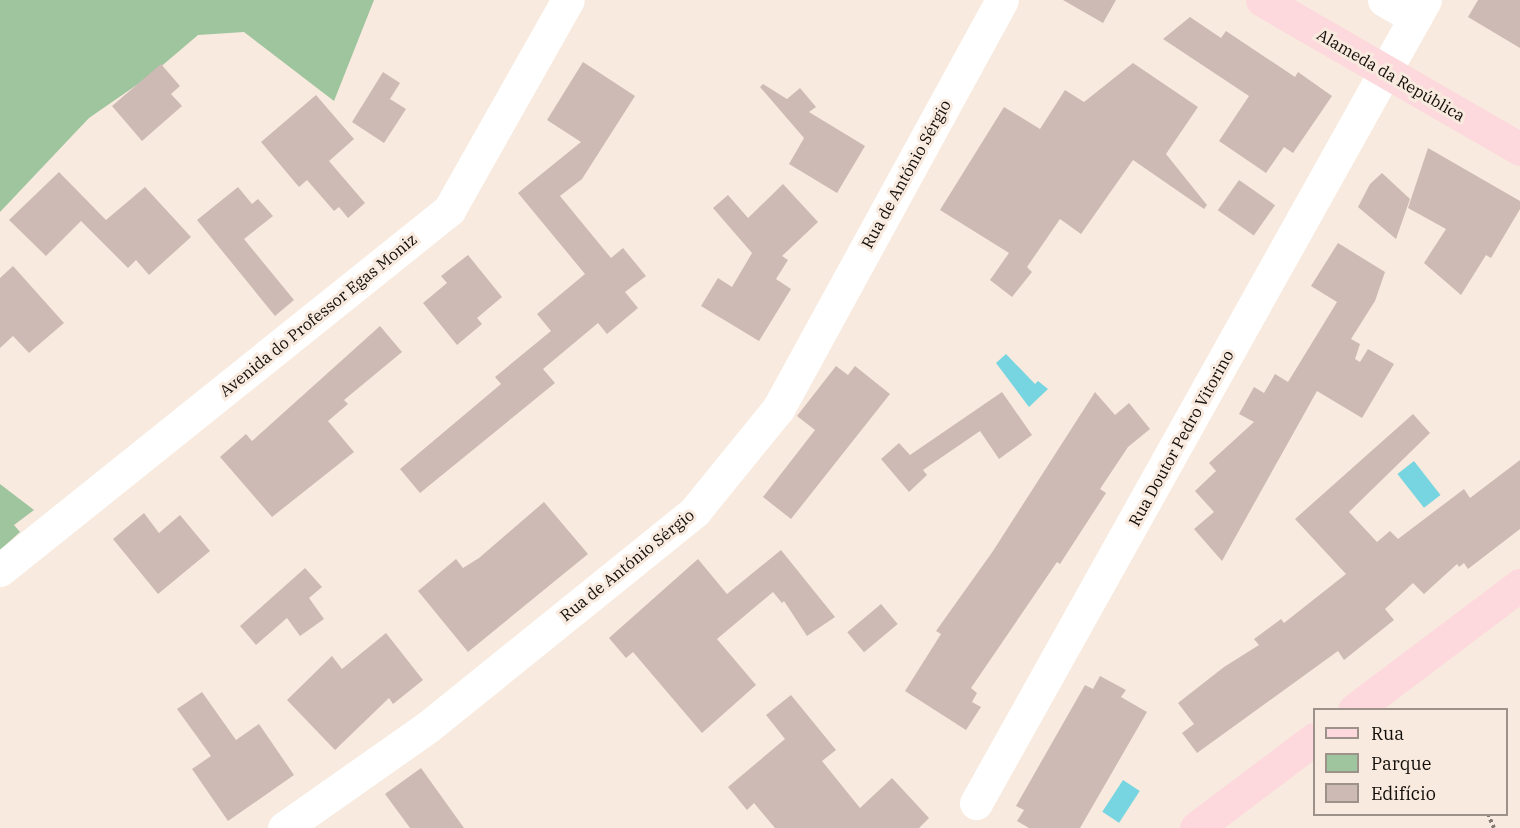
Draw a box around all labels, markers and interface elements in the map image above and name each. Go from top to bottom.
street label: Alameda da República [1314,25,1468,125]
street label: Rua de António Sérgio [857,96,955,252]
street label: Avenida do Professor Egas Moniz [216,230,420,400]
street label: Rua Doutor Pedro Vitorino [1125,347,1237,529]
street label: Rua de António Sérgio [556,505,698,625]
legend [1313,708,1508,816]
text: Rua [1371,722,1404,745]
text: Parque [1371,752,1431,775]
text: Edifício [1371,782,1436,805]

